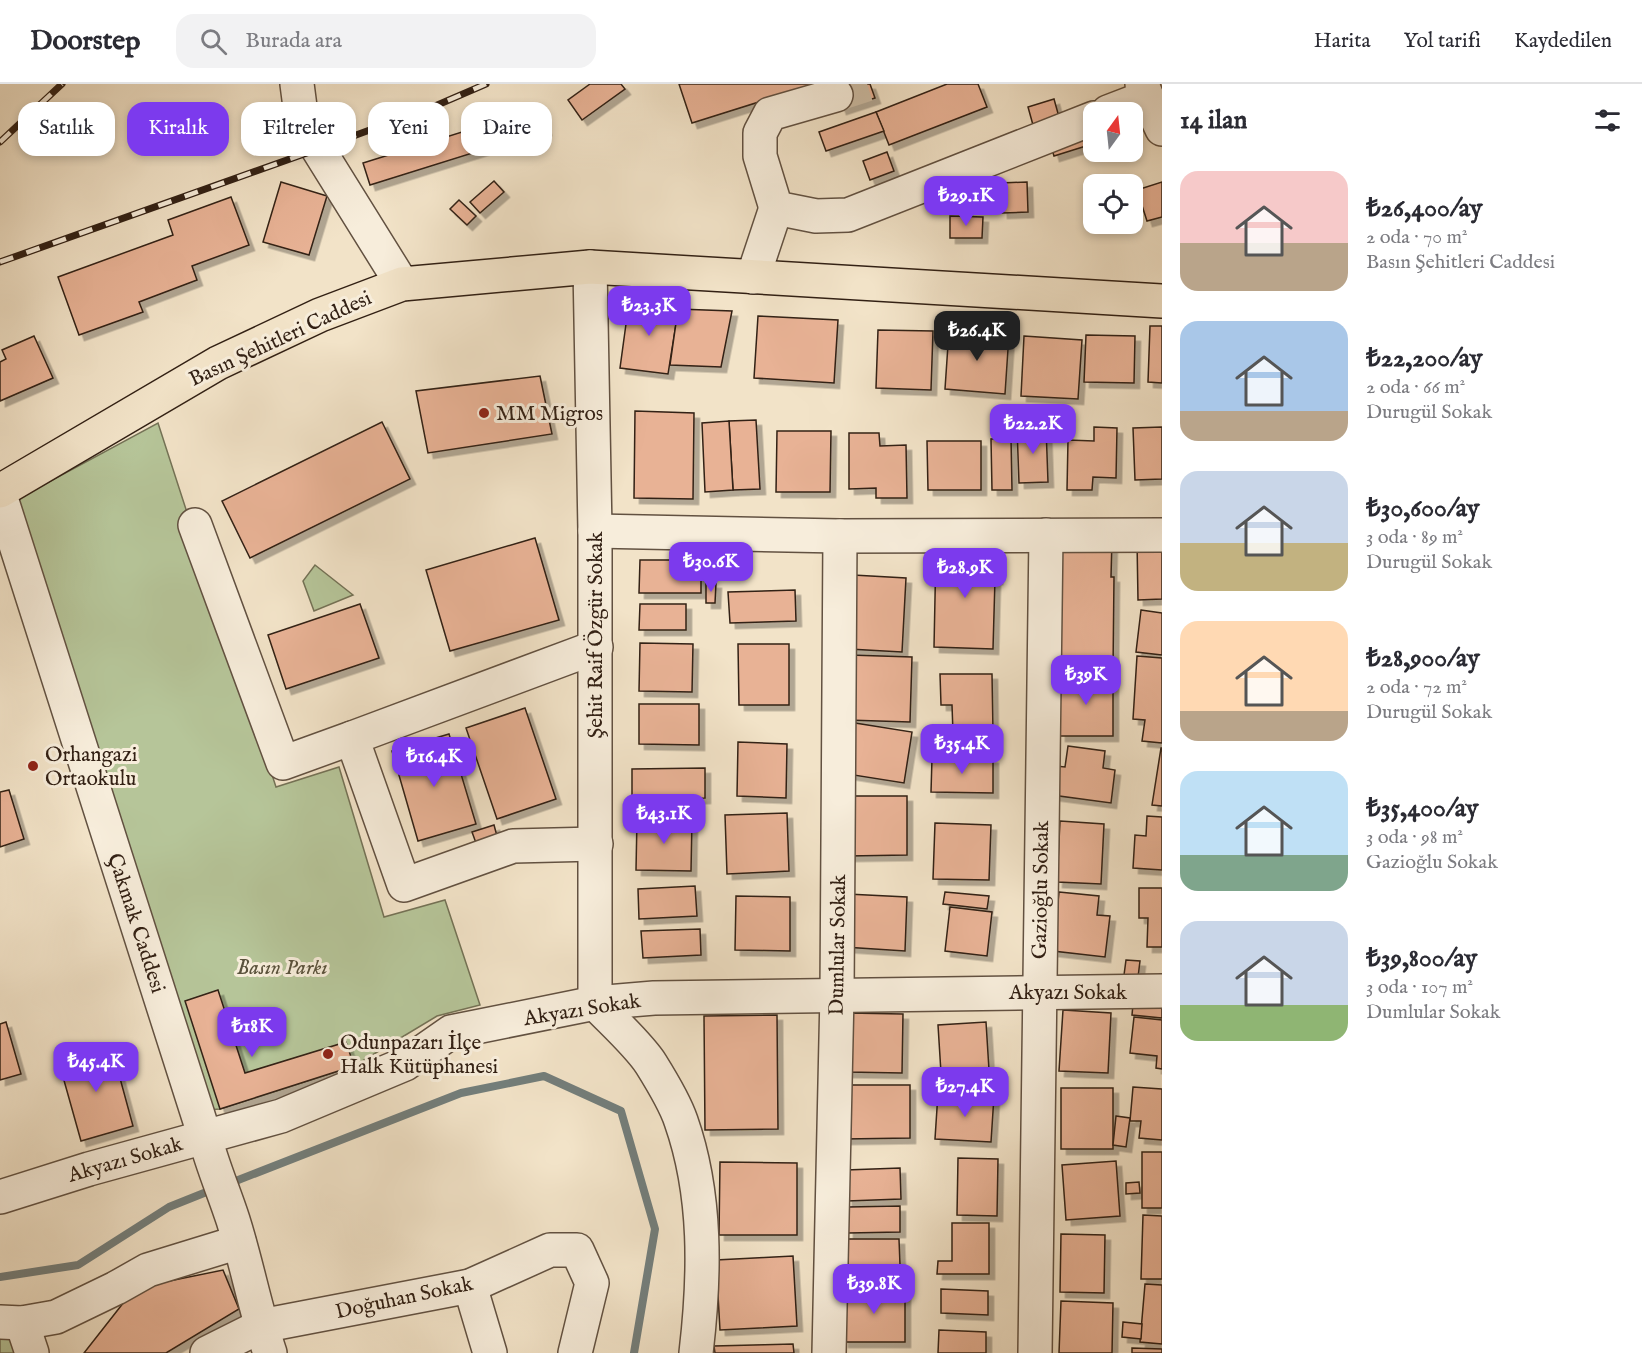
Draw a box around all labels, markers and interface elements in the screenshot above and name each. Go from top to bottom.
search box [176,14,596,68]
text: Doorstep [30,24,140,59]
icon: search [197,25,230,58]
text: Burada ara [245,27,342,55]
text: Harita [1314,28,1371,55]
text: Yol tarifi [1404,28,1481,55]
text: Kaydedilen [1514,28,1612,55]
chip: Satılık [18,102,115,156]
chip: Kiralık [127,102,229,156]
chip: Filtreler [241,102,356,156]
chip: Yeni [368,102,449,156]
chip: Daire [461,102,552,156]
north arrow [1083,102,1143,162]
map controls [1083,102,1143,234]
text: 14 ilan [1180,104,1247,137]
icon: filters [1591,104,1624,137]
button: locate [1083,174,1143,234]
pin: ₺29.1K [917,176,1015,227]
text: ₺29.1K [938,183,994,208]
text: ₺26,400/ay [1366,192,1483,225]
icon: home [1228,195,1300,267]
text: 2 oda · 70 m² [1366,225,1468,250]
text: Basın Şehitleri Caddesi [1366,250,1555,275]
street label: Basın Şehitleri Caddesi [185,285,376,394]
pin: ₺23.3K [600,286,698,337]
text: ₺23.3K [622,293,676,318]
pin: ₺26.4K [928,311,1026,362]
text: ₺26.4K [948,318,1006,343]
text: ₺22,200/ay [1366,342,1483,375]
icon: home [1228,345,1300,417]
text: 2 oda · 66 m² [1366,375,1465,400]
text: Durugül Sokak [1366,400,1492,425]
place label: MM Migros [496,401,603,428]
pin: ₺22.2K [984,404,1082,455]
marker: MM Migros [477,406,491,420]
text: ₺22.2K [1004,411,1062,436]
text: ₺30,600/ay [1366,492,1479,525]
icon: home [1228,495,1300,567]
text: 3 oda · 89 m² [1366,525,1463,550]
street label: Şehit Raif Özgür Sokak [583,531,610,739]
pin: ₺30.6K [662,542,760,593]
pin: ₺28.9K [916,548,1014,599]
text: ₺30.6K [683,549,739,574]
text: Durugül Sokak [1366,550,1492,575]
text: ₺28.9K [937,555,993,580]
text: ₺28,900/ay [1366,642,1480,675]
icon: home [1228,645,1300,717]
pin: ₺39K [1050,655,1122,706]
text: ₺39K [1065,662,1107,687]
text: 2 oda · 72 m² [1366,675,1467,700]
text: Durugül Sokak [1366,700,1492,725]
pin: ₺35.4K [913,724,1011,775]
text: ₺35.4K [935,731,989,756]
pin: ₺16.4K [385,737,483,788]
place label: Orhangazi Ortaokulu [45,742,137,793]
text: ₺16.4K [406,744,462,769]
marker: Orhangazi Ortaokulu [26,759,40,773]
text: ₺35,400/ay [1366,792,1478,825]
pin: ₺43.1K [615,794,713,845]
icon: home [1228,795,1300,867]
text: ₺43.1K [637,801,691,826]
street label: Gazioğlu Sokak [1027,820,1056,959]
text: 3 oda · 98 m² [1366,825,1463,850]
street label: Çakmak Caddesi [100,850,171,997]
text: Gazioğlu Sokak [1366,850,1498,875]
street label: Dumlular Sokak [824,873,853,1016]
text: ₺39,800/ay [1366,942,1477,975]
icon: home [1228,945,1300,1017]
park label: Basın Parkı [237,955,327,982]
text: 3 oda · 107 m² [1366,975,1473,1000]
street label: Akyazı Sokak [1008,980,1128,1007]
street label: Akyazı Sokak [521,988,643,1033]
text: Dumlular Sokak [1366,1000,1500,1025]
pin: ₺18K [216,1007,288,1058]
text: ₺18K [231,1014,273,1039]
place label: Odunpazarı İlçe Halk Kütüphanesi [340,1030,498,1081]
pin: ₺45.4K [47,1042,145,1093]
marker: Odunpazarı İlçe Halk Kütüphanesi [321,1047,335,1061]
text: ₺45.4K [67,1049,125,1074]
pin: ₺27.4K [916,1067,1014,1118]
text: ₺27.4K [936,1074,994,1099]
street label: Akyazı Sokak [64,1131,187,1190]
pin: ₺39.8K [825,1264,923,1315]
street label: Doğuhan Sokak [333,1271,476,1326]
text: ₺39.8K [847,1271,901,1296]

